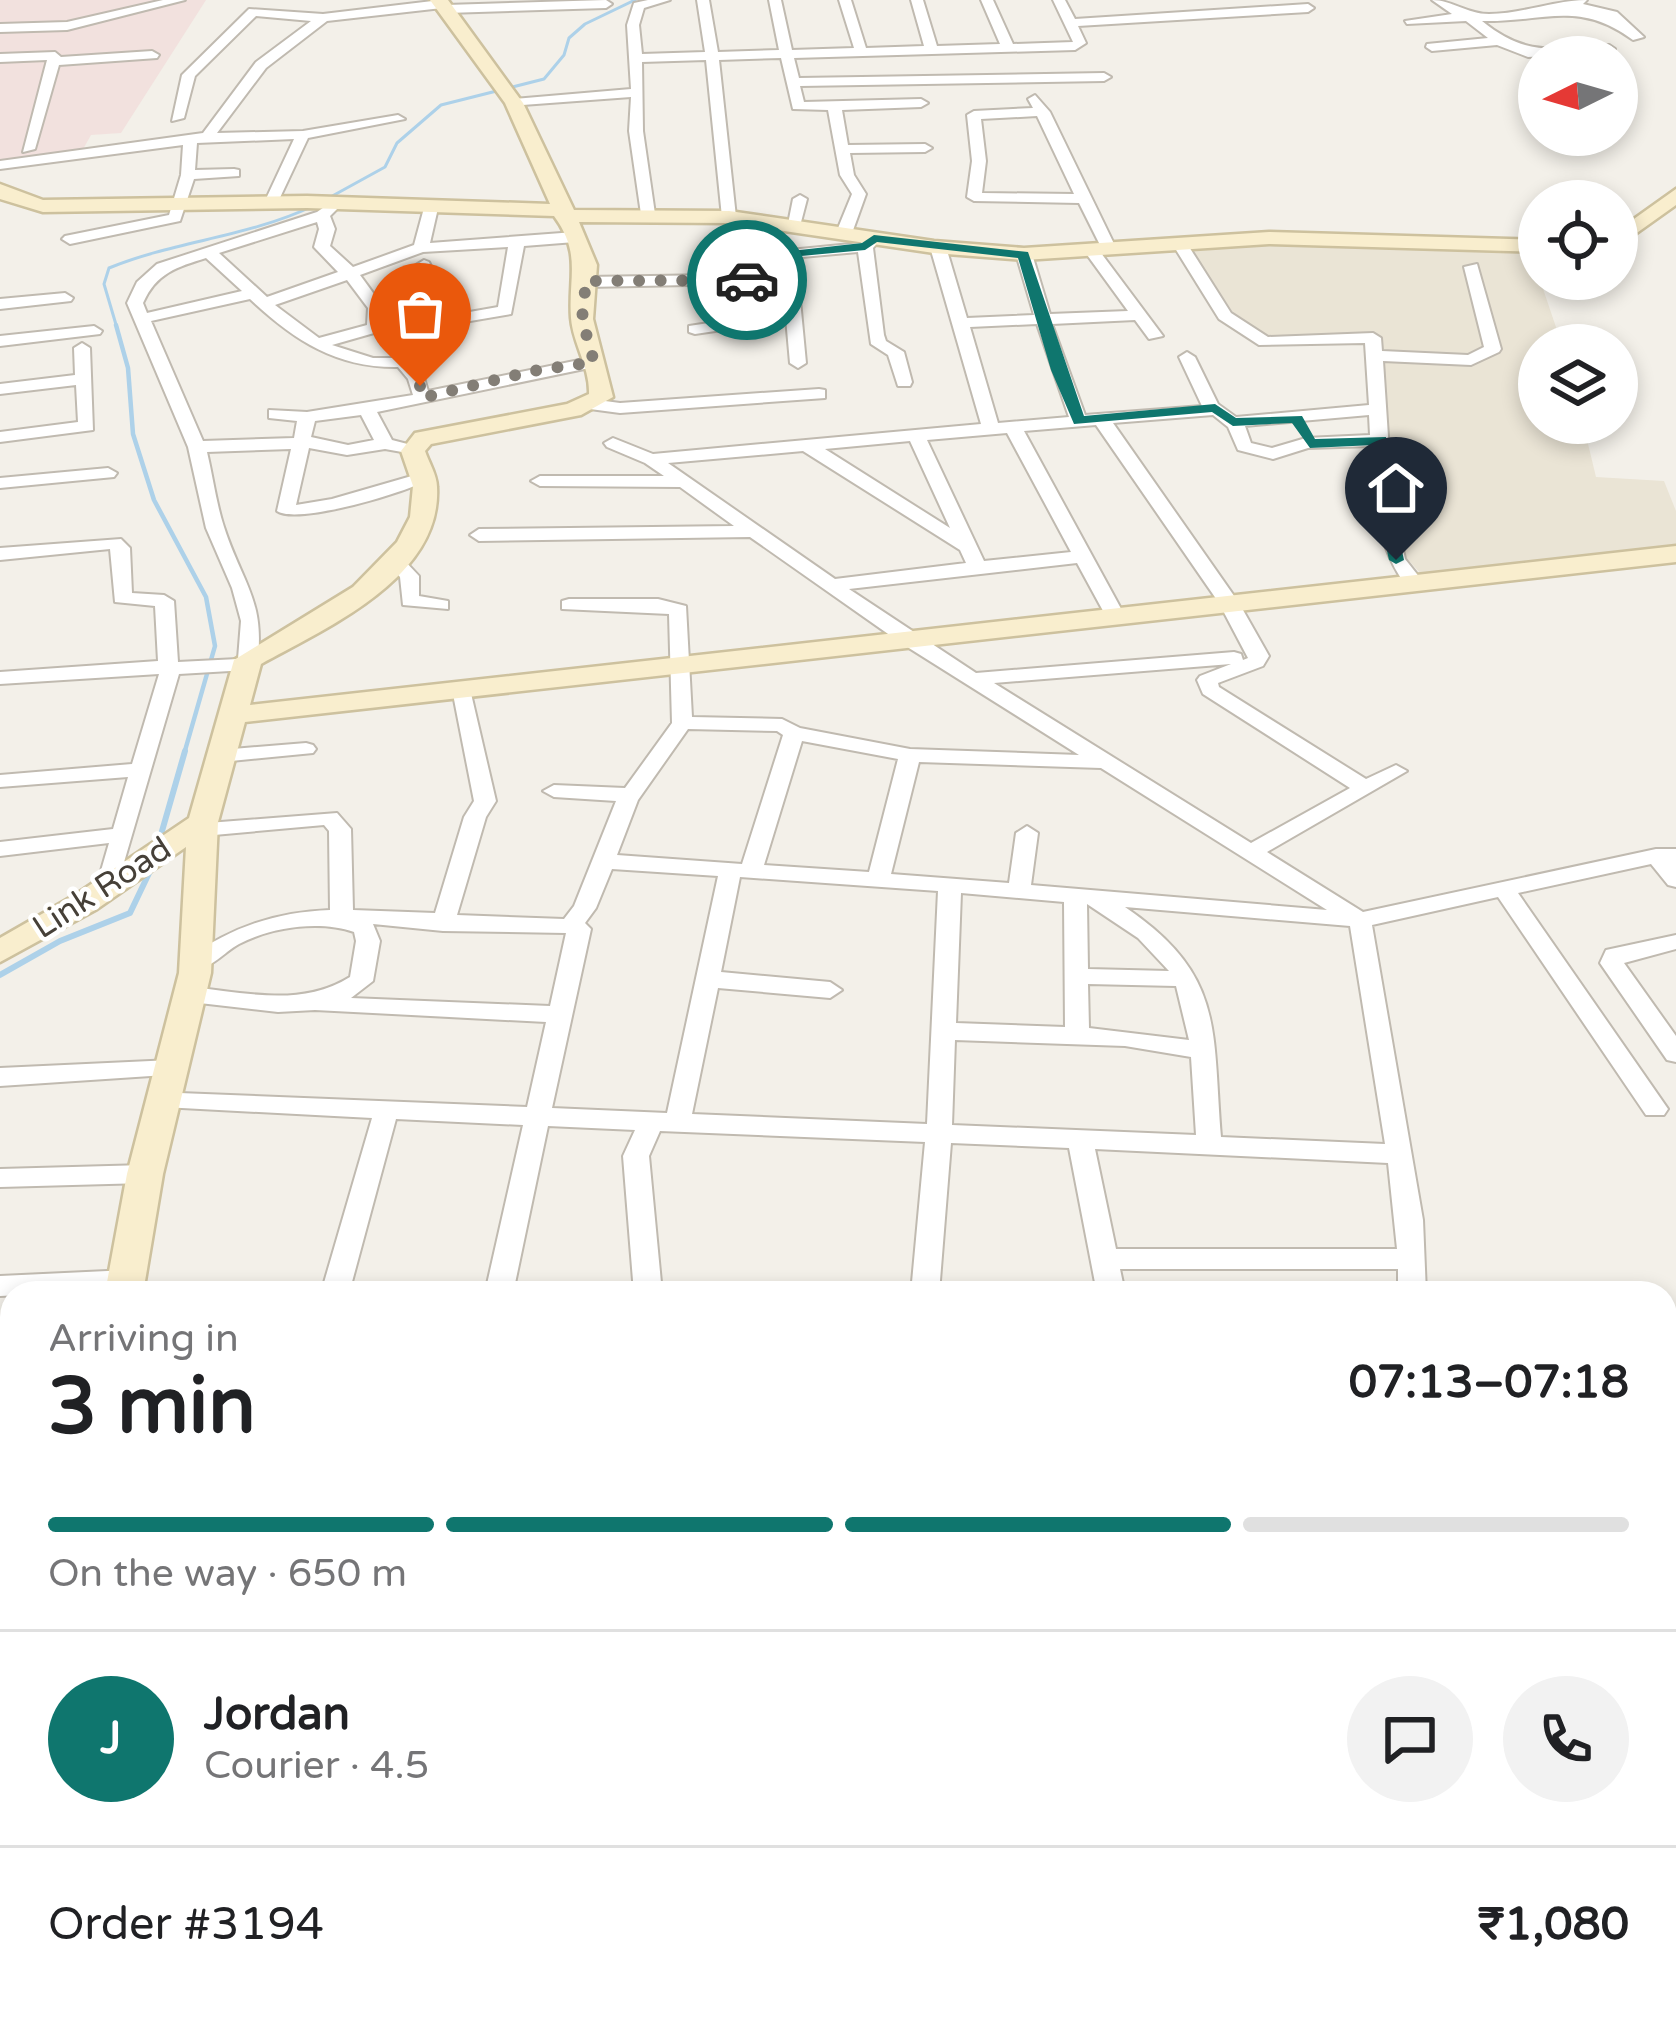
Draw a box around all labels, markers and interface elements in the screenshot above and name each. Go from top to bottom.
north arrow [1518,36,1638,156]
map controls [1518,36,1638,444]
button: locate [1518,180,1638,300]
courier [687,220,807,340]
icon: car [714,247,780,313]
pin [369,263,471,386]
icon: bag [387,281,453,347]
button: layers [1518,324,1638,444]
pin [1345,437,1447,560]
icon: home [1363,455,1429,521]
street label: Link Road [26,829,178,947]
text: Arriving in [48,1315,239,1362]
text: 07:13–07:18 [1349,1356,1629,1410]
text: 3 min [48,1360,256,1454]
text: On the way · 650 m [48,1550,407,1597]
button: chat [1347,1676,1473,1802]
button: phone [1503,1676,1629,1802]
text: Jordan [204,1688,350,1742]
text: J [101,1712,121,1766]
text: Courier · 4.5 [204,1742,429,1789]
text: Order #3194 [48,1898,324,1952]
text: ₹1,080 [1478,1898,1629,1952]

